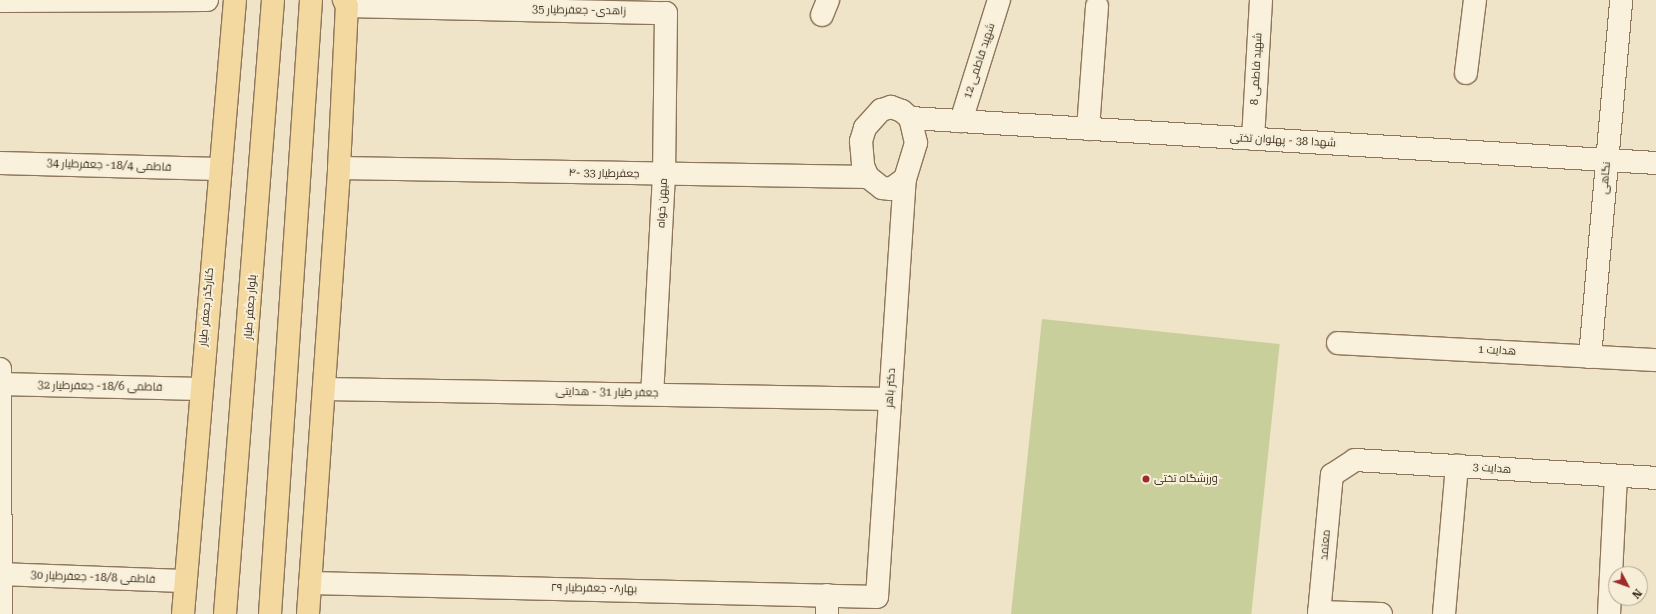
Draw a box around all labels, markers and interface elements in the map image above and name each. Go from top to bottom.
street label: زاهدی- جعفرطیار 35 [532,4,626,18]
street label: شهید فاطمی 12 [962,22,998,100]
street label: شهید فاطمی 8 [1249,32,1265,106]
street label: شهدا 38 - پهلوان تختی [1230,132,1336,150]
street label: فاطمی 18/4- جعفرطیار 34 [46,157,172,175]
street label: نگاهی [1598,161,1614,195]
street label: ۴- جعفرطیار 33 [568,167,640,181]
street label: میهن خواه [655,178,671,228]
street label: کنارگذر جعفر طیار [197,267,217,347]
street label: بلوار جعفر طیار [242,274,260,340]
street label: هدایت 1 [1477,343,1517,359]
street label: دکتر باهر [883,368,899,408]
street label: فاطمی 18/6- جعفرطیار 32 [37,379,163,395]
street label: جعفر طیار 31 - هدایتی [556,386,658,400]
street label: هدایت 3 [1472,461,1512,477]
place label: ورزشگاه تختی [1154,472,1218,486]
marker: ورزشگاه تختی [1141,474,1151,484]
street label: معتمد [1318,529,1334,561]
north arrow [1608,566,1648,606]
street label: فاطمی 18/8- جعفرطیار 30 [30,569,156,587]
street label: بهار۸- جعفرطیار ۲۹ [551,582,637,596]
text: N [1629,586,1644,601]

